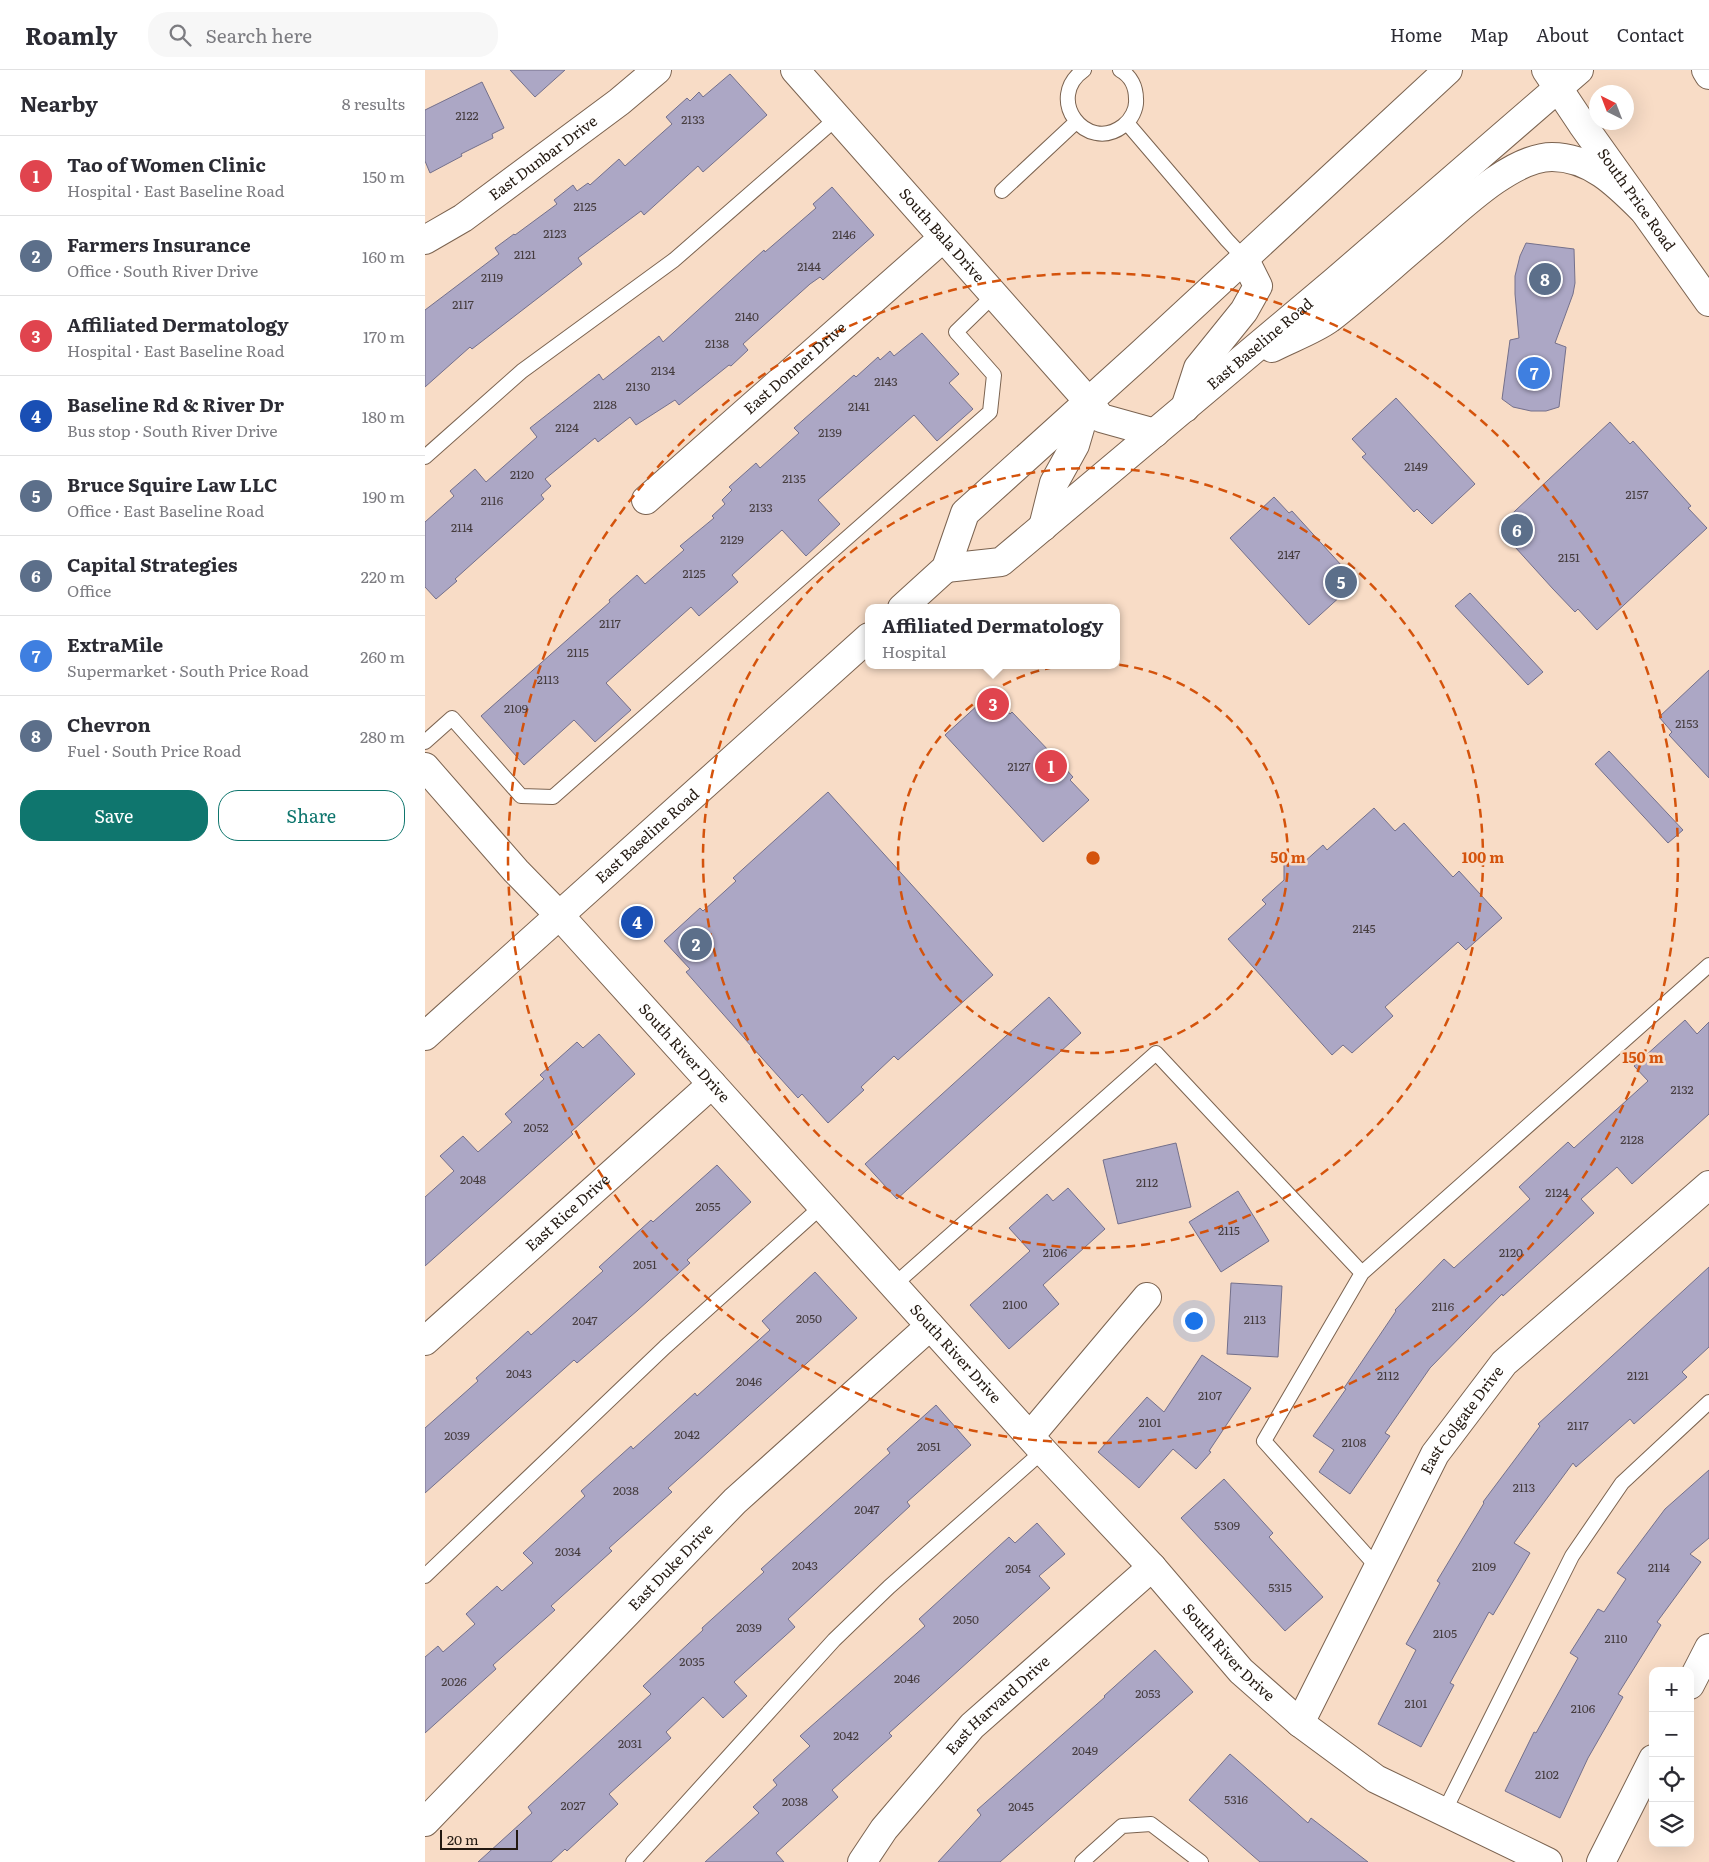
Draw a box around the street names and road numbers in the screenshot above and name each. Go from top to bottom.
street label: East Dunbar Drive [483,109,602,205]
street label: South Price Road [1593,143,1682,255]
street label: South Bala Drive [894,182,991,287]
street label: East Baseline Road [1201,291,1317,394]
street label: East Donner Drive [738,315,851,419]
street label: East Baseline Road [589,782,703,888]
street label: South River Drive [634,997,736,1107]
street label: East Rice Drive [520,1167,615,1256]
street label: South River Drive [905,1298,1008,1408]
street label: East Colgate Drive [1414,1360,1508,1478]
street label: East Duke Drive [622,1517,718,1615]
street label: South River Drive [1178,1598,1281,1706]
street label: East Harvard Drive [939,1649,1054,1759]

